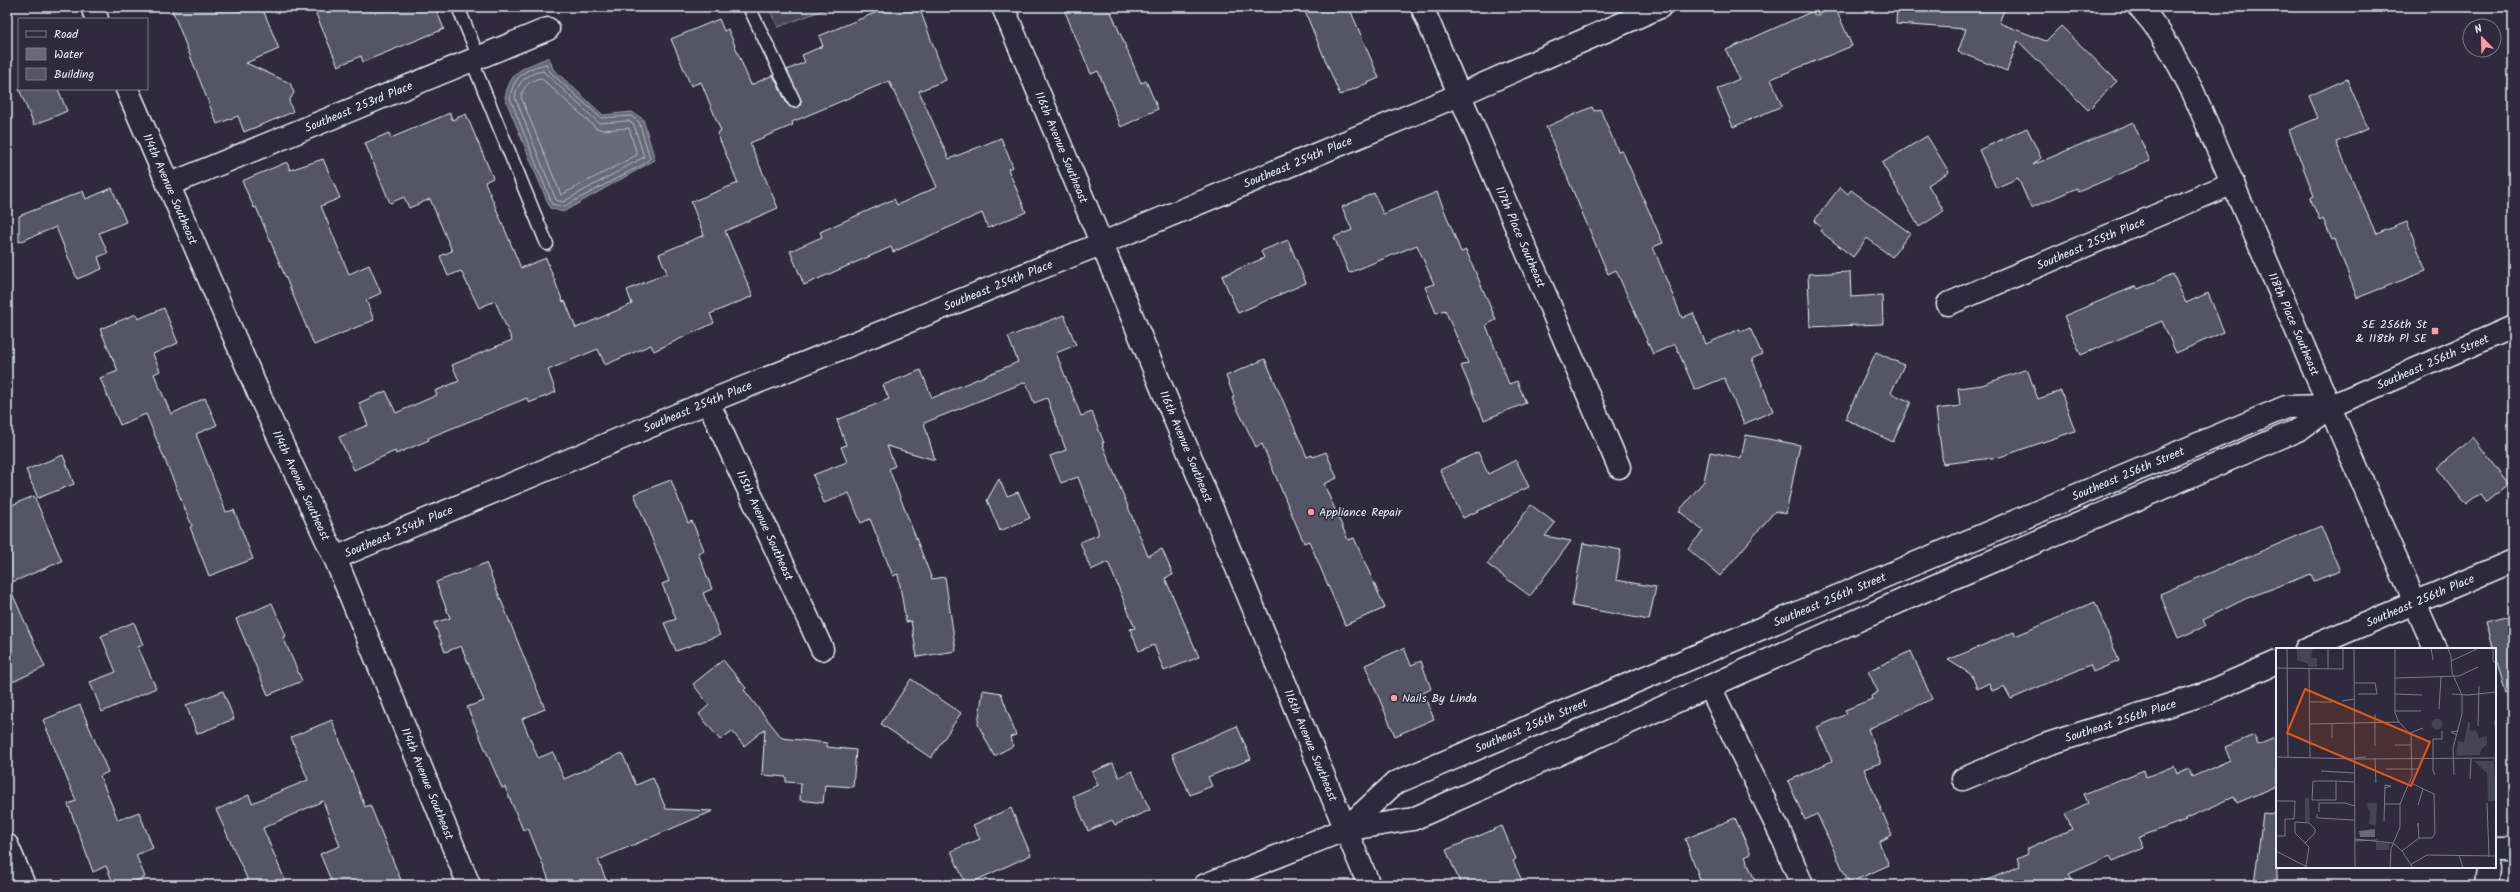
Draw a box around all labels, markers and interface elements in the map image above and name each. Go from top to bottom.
legend [18,18,148,90]
north arrow [2462,18,2502,58]
text: N [2472,20,2485,39]
text: Road [54,25,79,44]
text: Water [54,45,84,64]
text: Building [54,65,94,84]
street label: Southeast 253rd Place [302,76,416,138]
street label: 116th Avenue Southeast [1029,89,1093,207]
street label: 114th Avenue Southeast [137,130,202,248]
street label: Southeast 254th Place [1241,131,1356,194]
street label: 117th Place Southeast [1490,183,1550,291]
street label: Southeast 255th Place [2034,212,2149,275]
street label: Southeast 254th Place [941,255,1056,316]
street label: 118th Place Southeast [2263,270,2324,379]
place label: SE 256th St & 118th Pl SE [2355,315,2428,348]
marker: SE 256th St & 118th Pl SE [2430,326,2440,336]
street label: Southeast 256th Street [2374,329,2493,395]
street label: Southeast 254th Place [641,376,756,438]
street label: 116th Avenue Southeast [1154,388,1218,506]
street label: 114th Avenue Southeast [267,427,335,544]
street label: Southeast 256th Street [2069,442,2188,506]
street label: 115th Avenue Southeast [731,467,798,584]
street label: Southeast 254th Place [342,500,457,563]
place label: Appliance Repair [1319,503,1403,522]
marker: Appliance Repair [1306,507,1316,517]
street label: Southeast 256th Street [1770,568,1889,632]
street label: Southeast 256th Place [2363,569,2478,632]
inset map [2276,648,2496,868]
street label: 116th Avenue Southeast [1279,687,1342,805]
place label: Nails By Linda [1402,689,1477,708]
marker: Nails By Linda [1389,693,1399,703]
street label: Southeast 256th Street [1472,694,1591,758]
street label: Southeast 256th Place [2062,694,2179,748]
street label: 114th Avenue Southeast [396,725,459,843]

